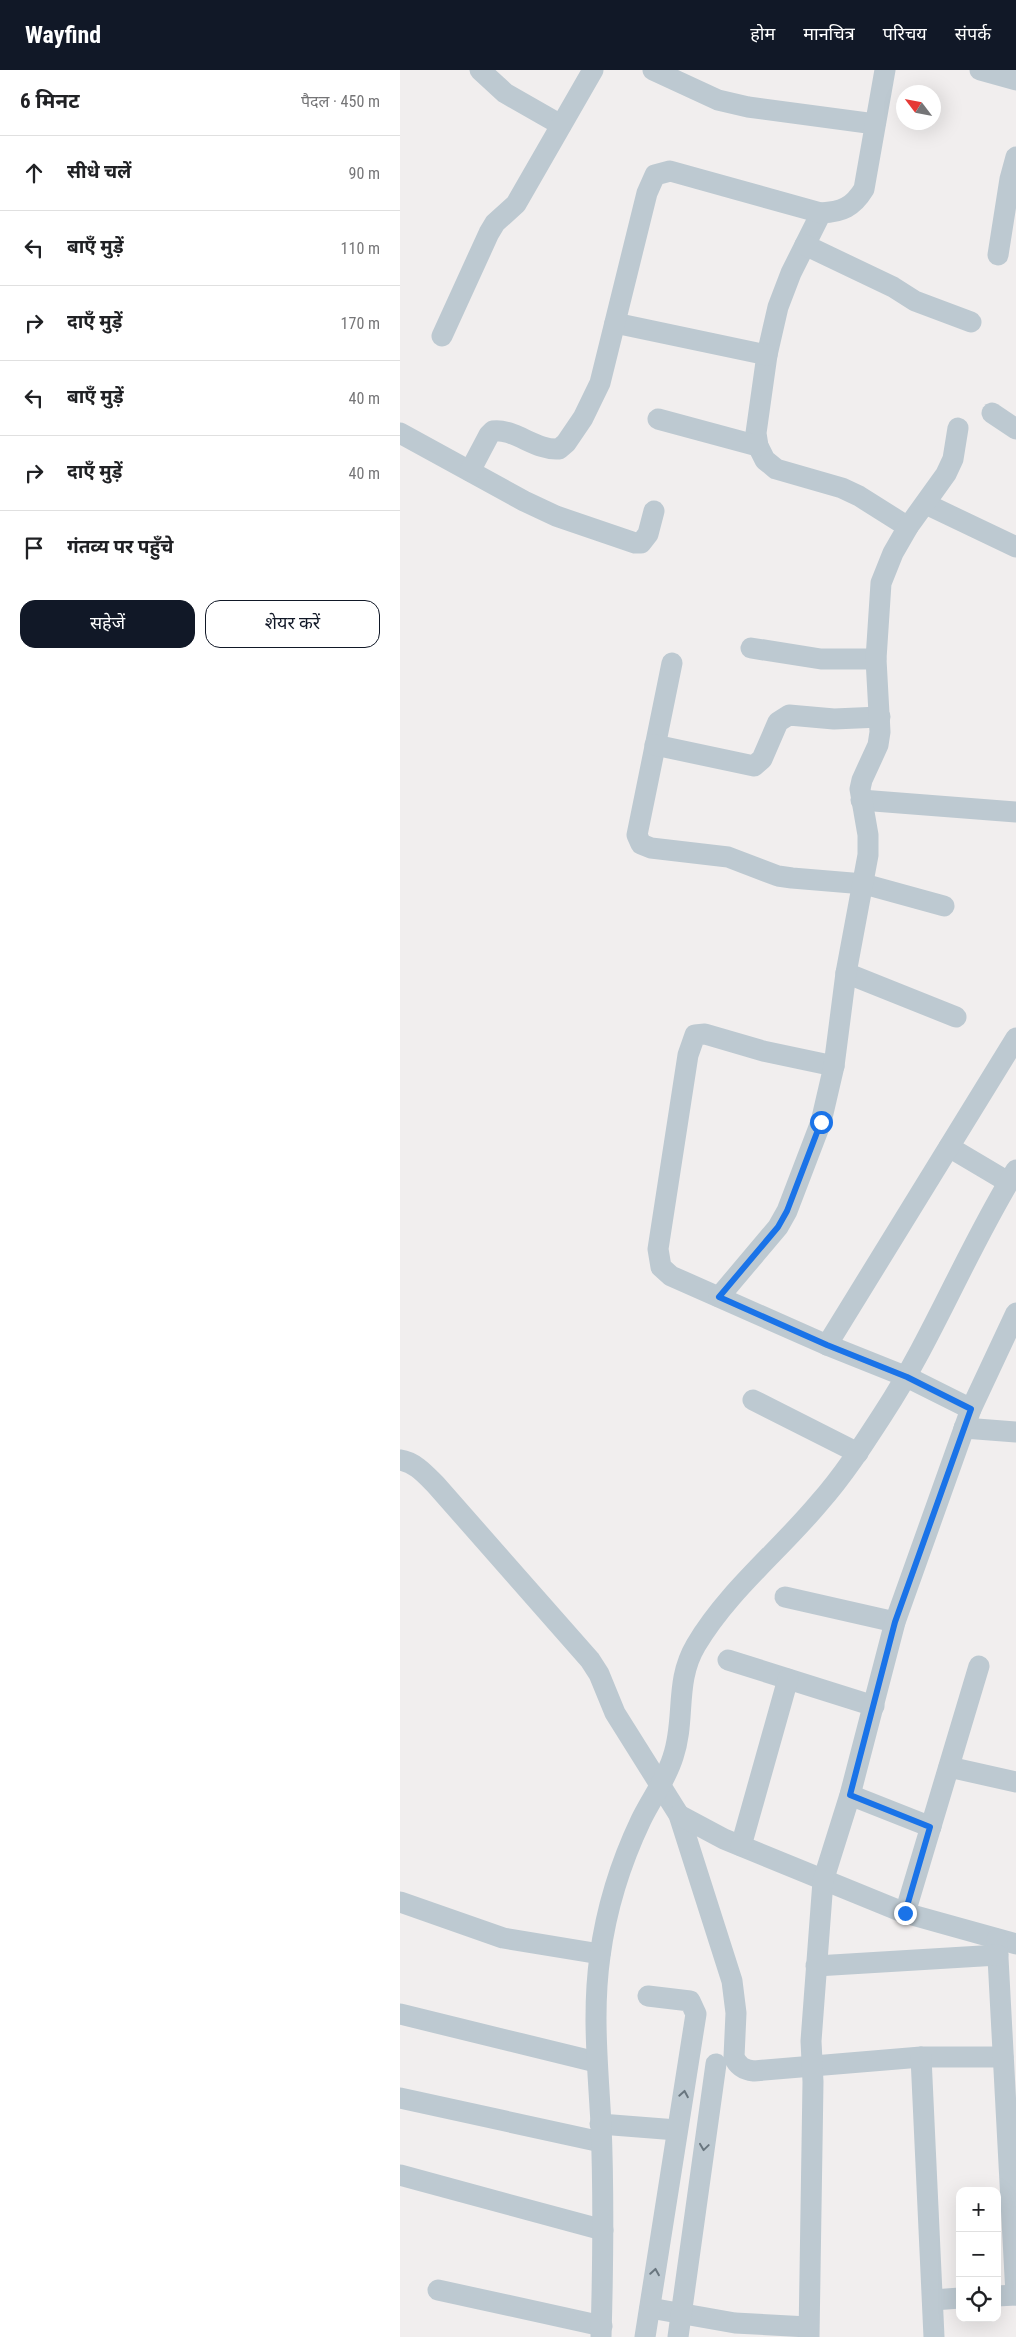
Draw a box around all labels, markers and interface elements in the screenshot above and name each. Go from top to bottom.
text: Wayfind [25,21,101,49]
text: होम [750,23,775,44]
text: मानचित्र [803,23,855,44]
text: परिचय [883,23,927,44]
text: संपर्क [955,23,991,44]
north arrow [896,85,941,130]
text: 6 मिनट [20,89,80,113]
text: पैदल · 450 m [301,92,380,111]
icon: ahead [20,159,48,187]
text: सीधे चलें [67,160,131,183]
text: 90 m [348,164,380,183]
icon: left [20,234,48,262]
text: बाएँ मुड़ें [67,235,123,258]
text: 110 m [341,239,380,258]
icon: right [20,309,48,337]
text: दाएँ मुड़ें [67,310,122,333]
text: 170 m [341,314,380,333]
icon: left [20,384,48,412]
text: बाएँ मुड़ें [67,385,123,408]
text: 40 m [348,389,380,408]
icon: right [20,459,48,487]
text: दाएँ मुड़ें [67,460,122,483]
text: 40 m [348,464,380,483]
icon: arrive [20,534,48,562]
text: गंतव्य पर पहुँचे [67,535,173,558]
button: सहेजें [20,600,195,648]
button: शेयर करें [205,600,380,648]
route start [810,1111,833,1134]
route end [894,1902,917,1925]
one-way arrow [678,2089,688,2098]
one-way arrow [700,2143,710,2152]
map controls [956,2187,1001,2322]
button: + [956,2187,1001,2232]
button: − [956,2232,1001,2277]
one-way arrow [650,2267,660,2276]
button: locate [956,2277,1001,2322]

